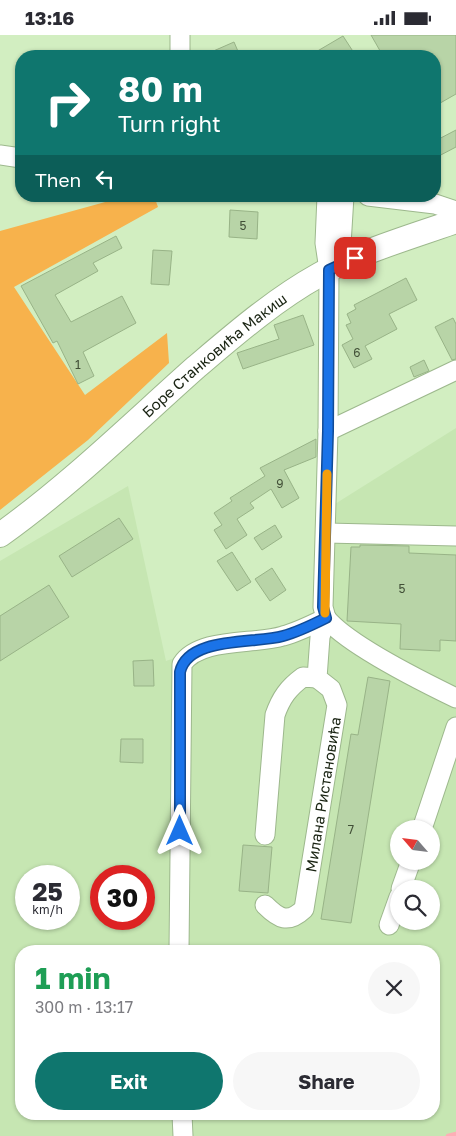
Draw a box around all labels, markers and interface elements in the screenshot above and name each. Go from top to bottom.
text: 13:16 [25,6,74,29]
text: 80 m [118,68,203,110]
icon: right [35,70,100,135]
text: Turn right [118,110,221,137]
icon: left [91,165,119,193]
text: Then [35,168,81,191]
house number: 5 [240,218,247,233]
pin [334,237,376,279]
icon: arrive [341,244,369,272]
street label: Боре Станковића Макиш [138,289,290,421]
house number: 6 [353,345,361,360]
house number: 1 [75,357,81,372]
house number: 9 [276,476,284,491]
house number: 5 [399,581,406,596]
street label: Милана Ристановића [301,715,344,873]
position arrow [153,804,205,856]
north arrow [390,820,440,870]
map controls [390,820,440,930]
house number: 7 [348,822,354,837]
speed limit sign: 30 [90,865,155,930]
text: 25 [32,876,63,907]
button: search [390,880,440,930]
text: km/h [32,902,63,917]
text: 1 min [35,960,111,996]
button: close [368,962,420,1014]
text: 300 m · 13:17 [35,997,133,1017]
button: Exit [35,1052,223,1110]
button: Share [233,1052,420,1110]

